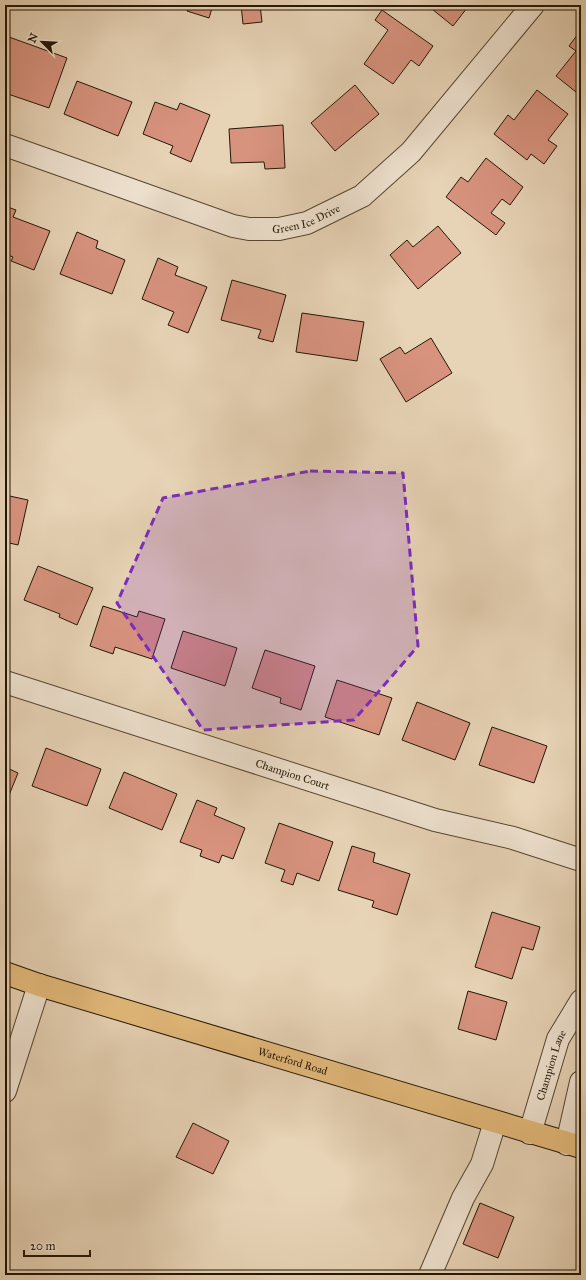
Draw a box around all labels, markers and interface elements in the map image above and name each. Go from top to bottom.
north arrow [22,22,62,62]
text: N [25,31,41,45]
street label: Green Ice Drive [272,202,343,236]
street label: Champion Court [254,757,331,793]
street label: Champion Lane [534,1027,569,1102]
street label: Waterford Road [256,1045,329,1078]
scale bar [24,1232,90,1258]
text: 20 m [30,1239,56,1253]

